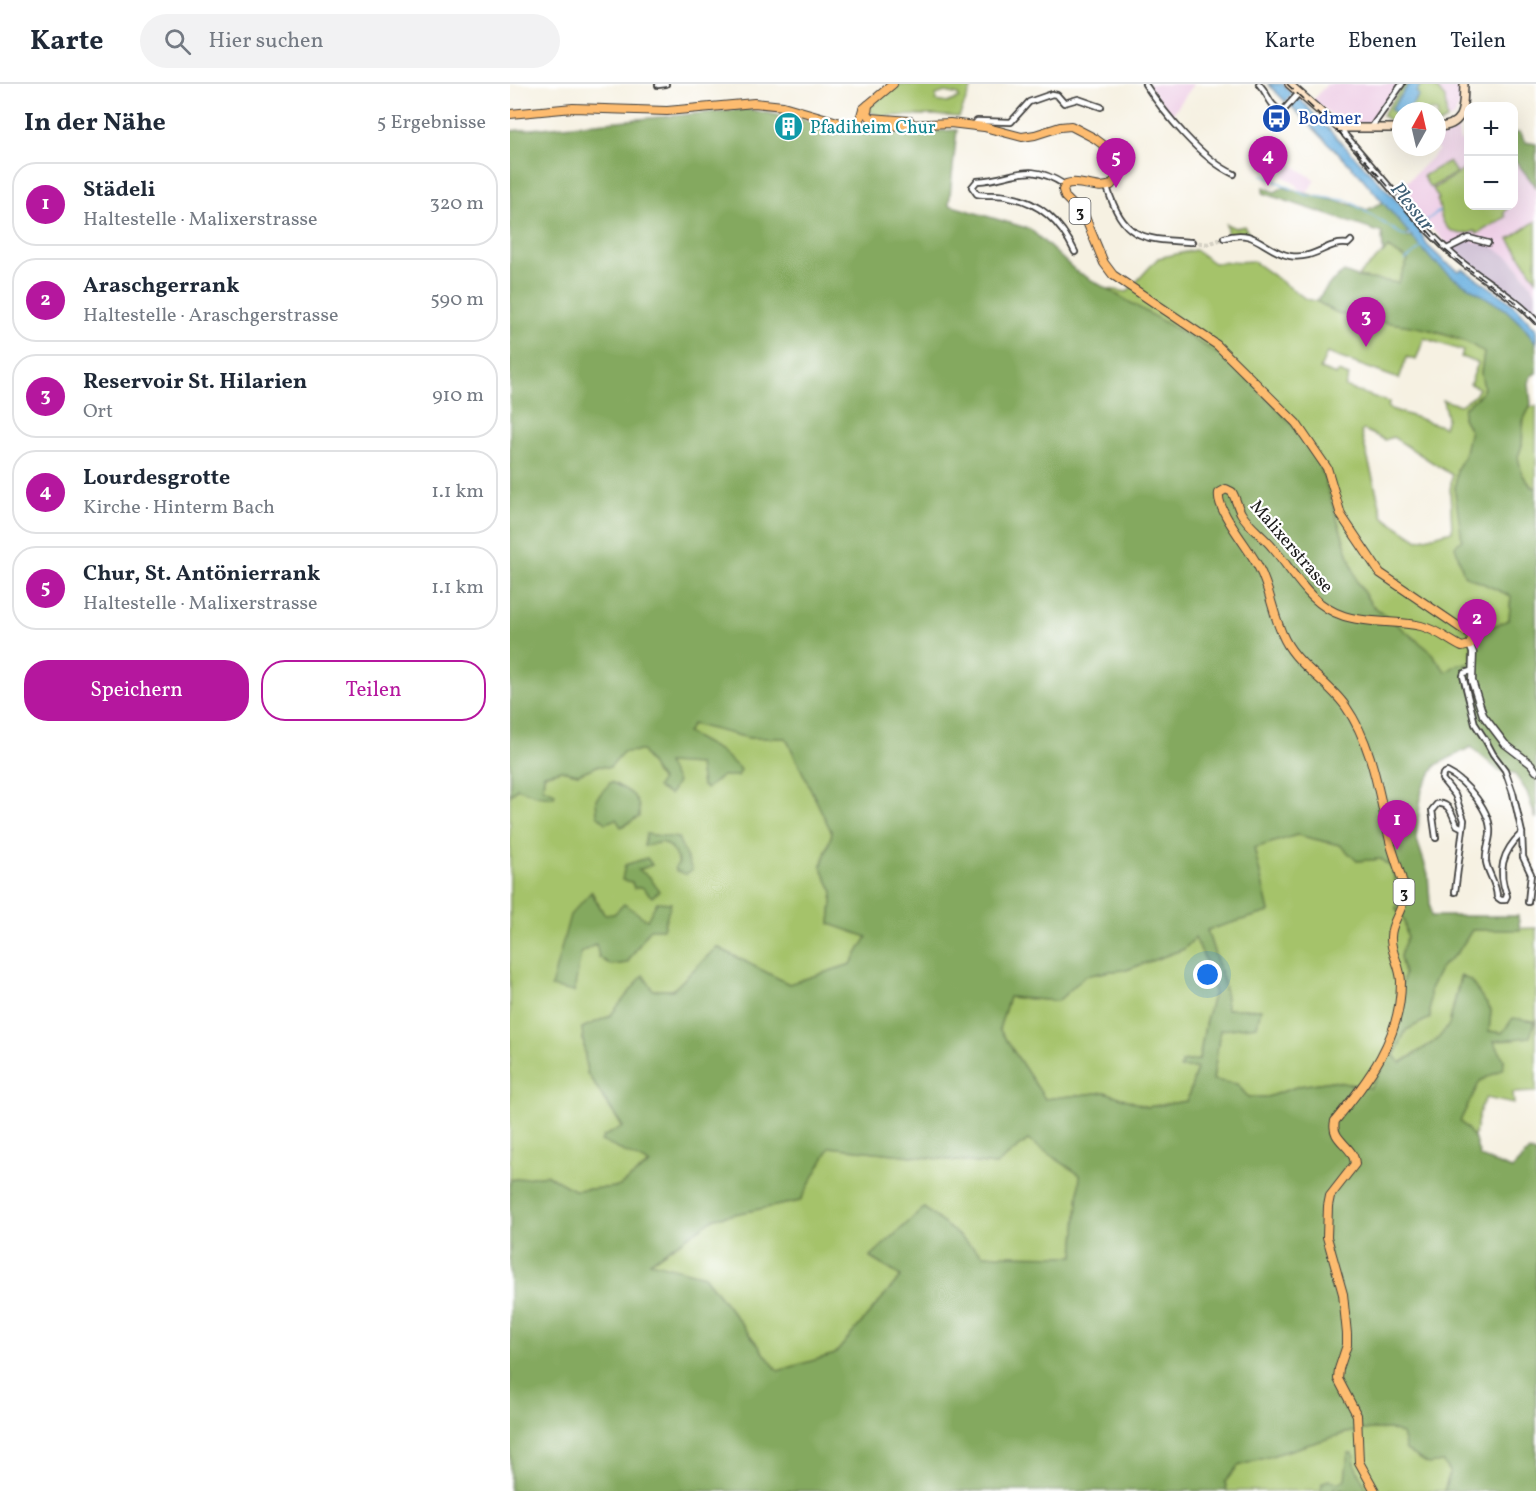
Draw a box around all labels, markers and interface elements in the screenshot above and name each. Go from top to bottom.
search box [140,14,560,68]
text: Karte [30,22,104,61]
icon: search [161,25,194,58]
text: Hier suchen [209,26,324,57]
text: Karte [1264,27,1315,56]
text: Ebenen [1348,27,1417,56]
text: Teilen [1450,27,1506,56]
bus stop icon: Bodmer [1261,102,1293,134]
north arrow [1392,102,1446,156]
map controls [1464,102,1518,210]
button: + [1464,102,1518,156]
text: In der Nähe [24,105,166,141]
place label: Bodmer [1298,107,1361,132]
text: 5 Ergebnisse [377,109,486,137]
building icon: Pfadiheim Chur [773,111,805,143]
place label: Pfadiheim Chur [810,116,936,141]
pin: 4 [1248,136,1287,186]
pin: 5 [1096,138,1136,188]
button: − [1464,156,1518,210]
text: Städeli [83,175,155,206]
water label: Plessur [1383,177,1440,238]
text: 1 [41,190,50,218]
text: 320 m [429,190,484,218]
road number: 3 [1070,198,1090,224]
text: Haltestelle · Malixerstrasse [83,206,318,234]
text: Araschgerrank [83,271,240,302]
text: 2 [40,286,51,314]
text: 590 m [430,286,484,314]
pin: 3 [1346,298,1386,347]
text: Haltestelle · Araschgerstrasse [83,302,338,330]
text: Reservoir St. Hilarien [83,367,307,398]
text: 3 [40,382,51,410]
text: 910 m [432,382,484,410]
text: Ort [83,398,113,426]
text: Lourdesgrotte [83,463,230,494]
text: 4 [39,478,52,506]
text: 1.1 km [431,478,484,506]
text: Kirche · Hinterm Bach [83,494,275,522]
street label: Malixerstrasse [1243,495,1338,599]
text: Chur, St. Antönierrank [83,559,320,590]
text: 5 [41,574,50,602]
text: 1.1 km [431,574,484,602]
text: Haltestelle · Malixerstrasse [83,590,318,618]
pin: 2 [1458,600,1496,649]
button: Speichern [24,660,249,721]
button: Teilen [261,660,486,721]
pin: 1 [1378,800,1416,850]
road number: 3 [1394,879,1414,905]
your location [1193,960,1222,989]

